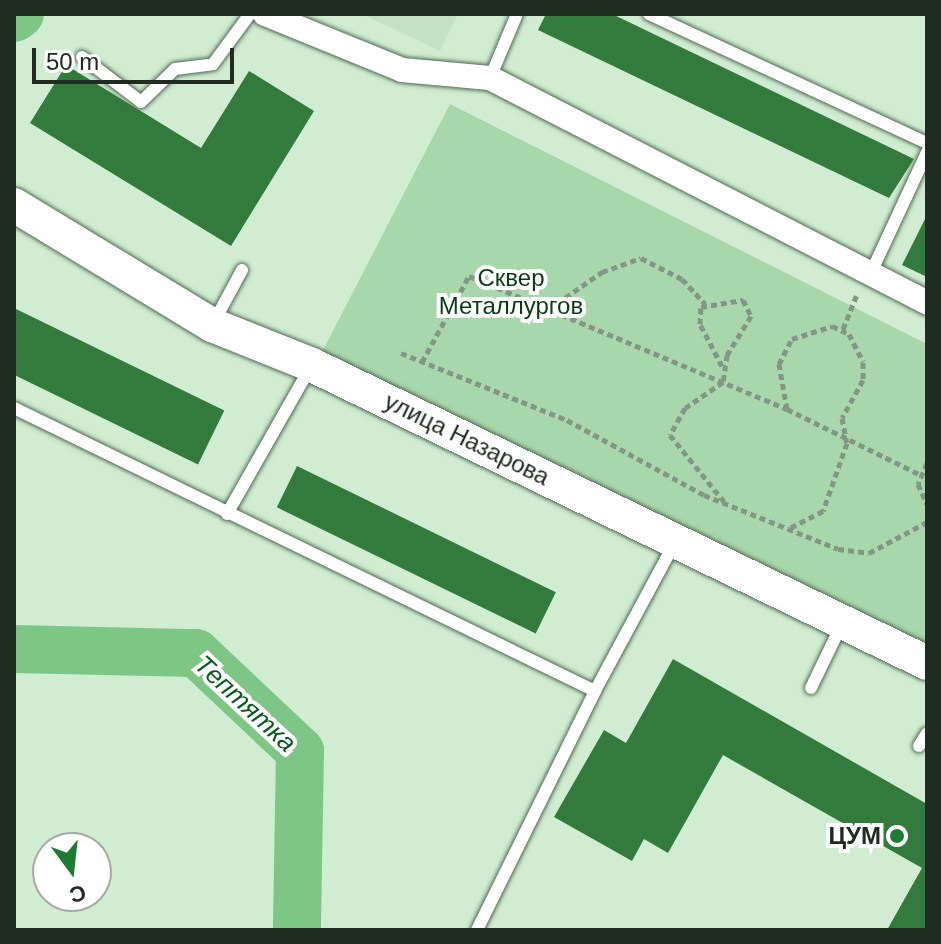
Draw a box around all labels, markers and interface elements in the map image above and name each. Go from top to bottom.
scale bar [36,32,238,82]
text: 50 m [46,48,99,75]
park label: Сквер Металлургов [439,264,583,320]
street label: улица Назарова [380,387,554,491]
water label: Тептятка [188,649,302,759]
place label: ЦУМ [829,822,881,850]
marker: ЦУМ [888,827,906,845]
north arrow [32,832,112,912]
text: С [67,880,89,908]

